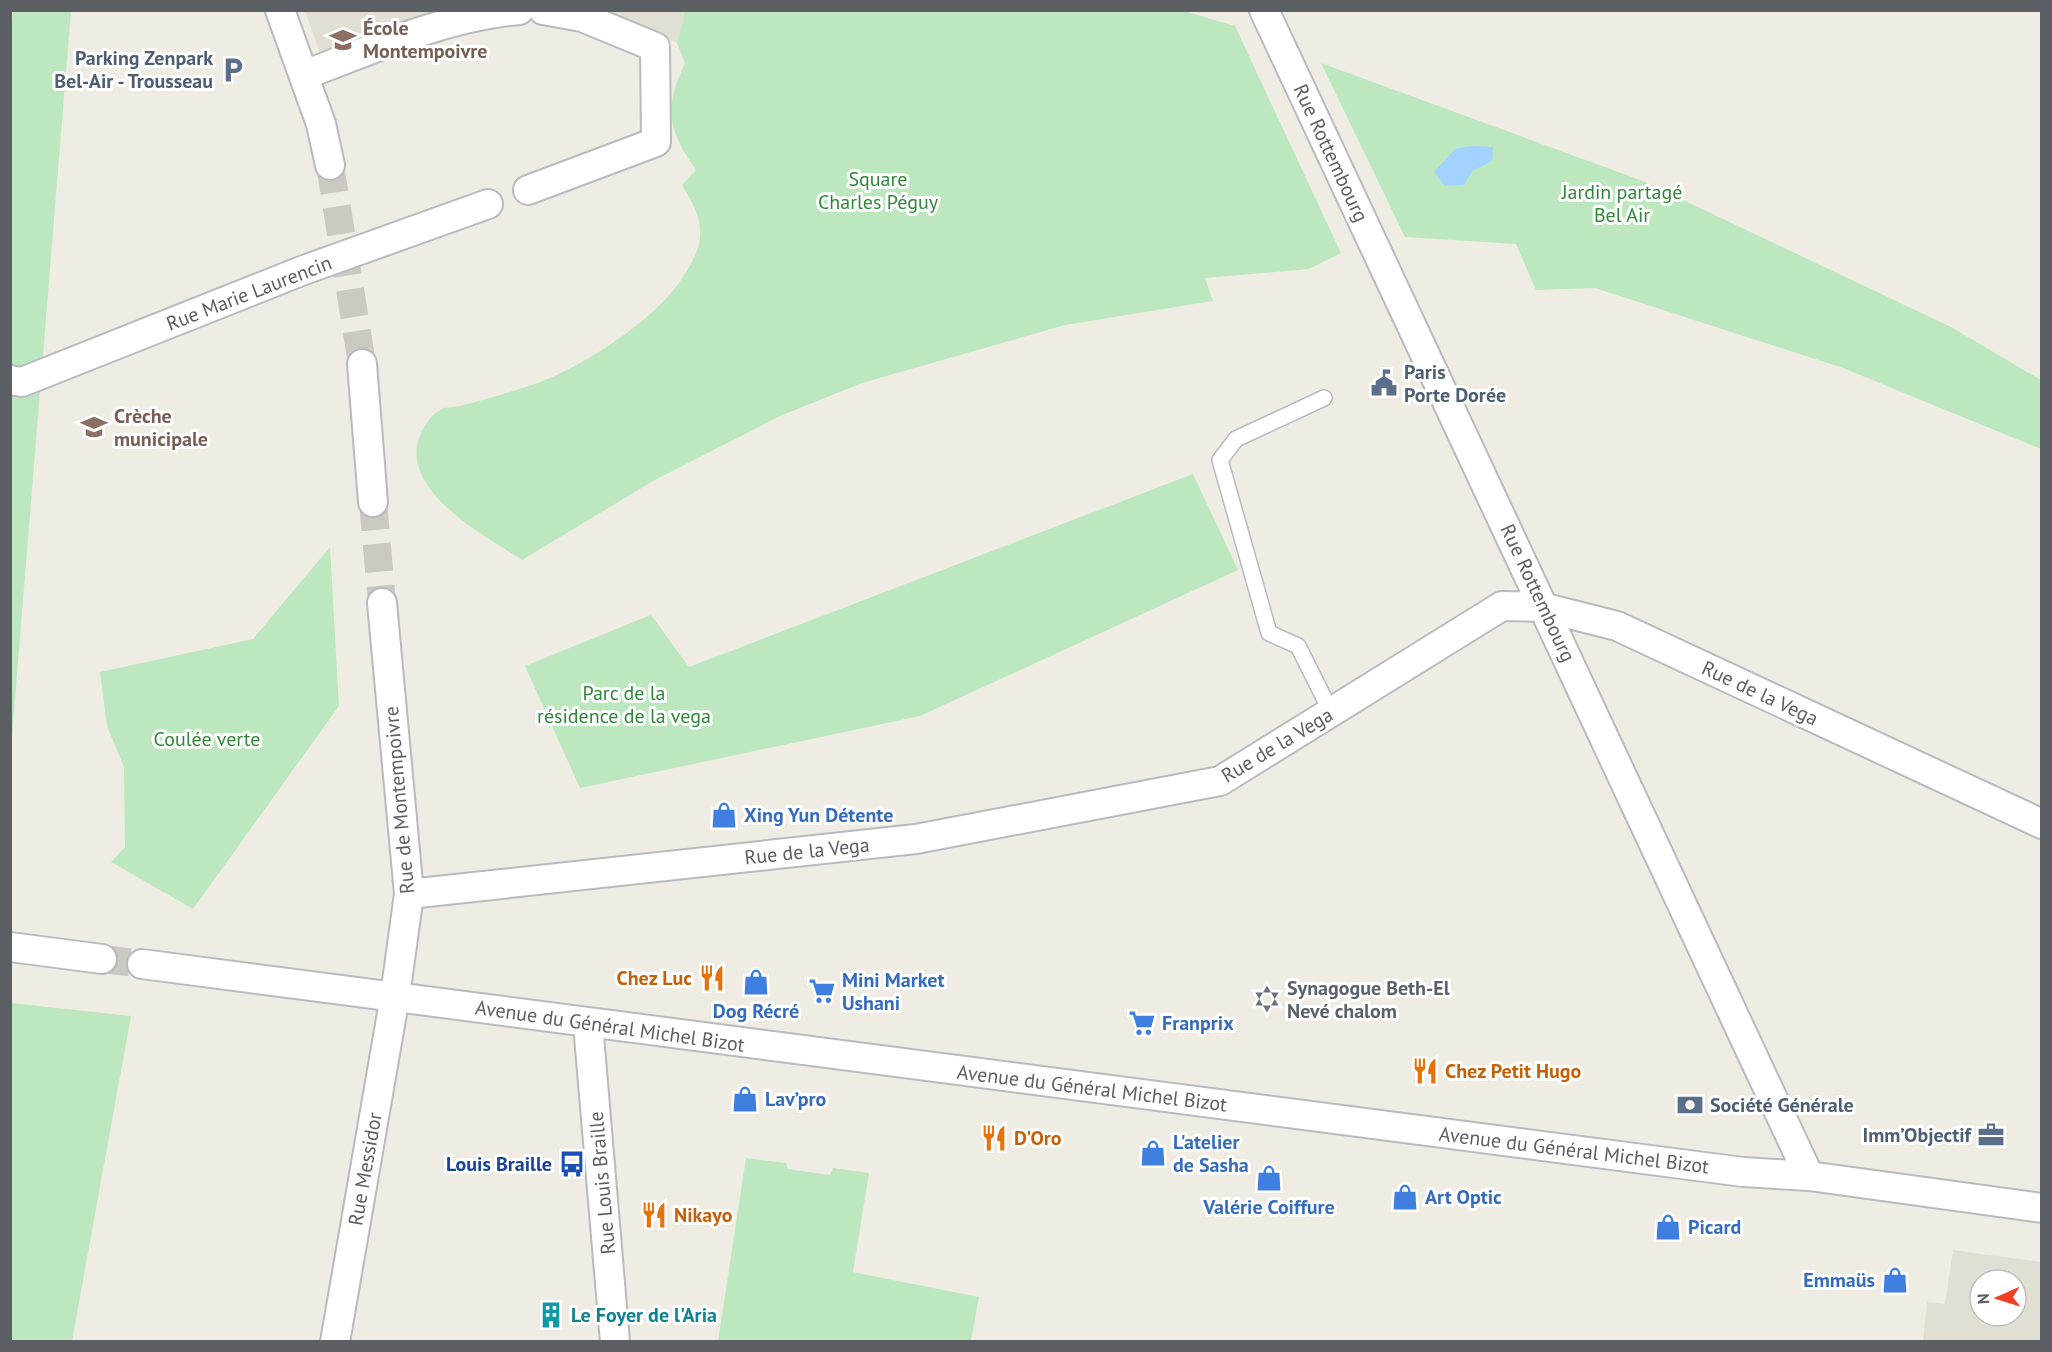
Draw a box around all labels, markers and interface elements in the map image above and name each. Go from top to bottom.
place label: École Montempoivre [363,15,487,64]
school or university icon: École Montempoivre [328,25,358,55]
place label: Parking Zenpark Bel-Air - Trousseau [54,45,213,94]
parking icon: Parking Zenpark Bel-Air - Trousseau [218,55,248,85]
street label: Rue Rottembourg [1288,80,1374,226]
park label: Square Charles Péguy [818,166,939,215]
park label: Jardin partagé Bel Air [1561,179,1682,228]
street label: Rue Marie Laurencin [163,249,335,337]
place label: Paris Porte Dorée [1404,359,1506,408]
public building icon: Paris Porte Dorée [1369,368,1399,398]
place label: Crèche municipale [114,403,208,452]
school or university icon: Crèche municipale [79,412,109,442]
street label: Rue Rottembourg [1495,520,1581,666]
street label: Rue de la Vega [1698,655,1822,731]
park label: Parc de la résidence de la vega [537,680,711,729]
street label: Rue de la Vega [1216,702,1338,788]
street label: Rue de Montempoivre [378,705,420,895]
park label: Coulée verte [154,726,260,752]
shop icon: Xing Yun Détente [709,800,739,830]
place label: Xing Yun Détente [744,802,893,828]
street label: Rue de la Vega [743,832,871,870]
restaurant icon: Chez Luc [697,963,727,993]
place label: Chez Luc [617,965,692,991]
shop icon: Dog Récré [741,967,771,997]
place label: Mini Market Ushani [842,967,944,1016]
place label: Synagogue Beth-El Nevé chalom [1287,975,1450,1024]
supermarket icon: Mini Market Ushani [807,976,837,1006]
synagogue icon: Synagogue Beth-El Nevé chalom [1252,984,1282,1014]
street label: Avenue du Général Michel Bizot [474,994,747,1058]
place label: Dog Récré [713,998,799,1024]
supermarket icon: Franprix [1127,1008,1157,1038]
place label: Franprix [1162,1010,1234,1036]
restaurant icon: Chez Petit Hugo [1410,1056,1440,1086]
place label: Chez Petit Hugo [1445,1058,1582,1084]
street label: Avenue du Général Michel Bizot [956,1059,1229,1117]
shop icon: Lav’pro [730,1084,760,1114]
place label: Lav’pro [765,1086,827,1112]
bank icon: Société Générale [1675,1090,1705,1120]
place label: Société Générale [1710,1092,1854,1118]
street label: Rue Messidor [342,1110,388,1228]
street label: Rue Louis Braille [583,1110,621,1256]
office icon: Imm’Objectif [1976,1120,2006,1150]
street label: Avenue du Général Michel Bizot [1438,1121,1711,1179]
place label: Imm’Objectif [1862,1122,1973,1148]
restaurant icon: D'Oro [979,1123,1009,1153]
place label: D'Oro [1014,1125,1062,1151]
place label: L'atelier de Sasha [1173,1129,1249,1178]
shop icon: L'atelier de Sasha [1138,1138,1168,1168]
bus stop icon: Louis Braille [557,1149,587,1179]
place label: Louis Braille [446,1151,552,1177]
shop icon: Valérie Coiffure [1254,1163,1284,1193]
shop icon: Art Optic [1390,1182,1420,1212]
place label: Art Optic [1425,1184,1502,1210]
place label: Valérie Coiffure [1202,1194,1335,1220]
restaurant icon: Nikayo [639,1200,669,1230]
place label: Nikayo [674,1202,733,1228]
shop icon: Picard [1653,1212,1683,1242]
place label: Picard [1688,1214,1741,1240]
shop icon: Emmaüs [1880,1265,1910,1295]
place label: Emmaüs [1803,1267,1875,1293]
north arrow [1968,1268,2028,1328]
text: N [1973,1293,1993,1305]
building icon: Le Foyer de l'Aria [536,1300,566,1330]
place label: Le Foyer de l'Aria [571,1302,717,1328]

